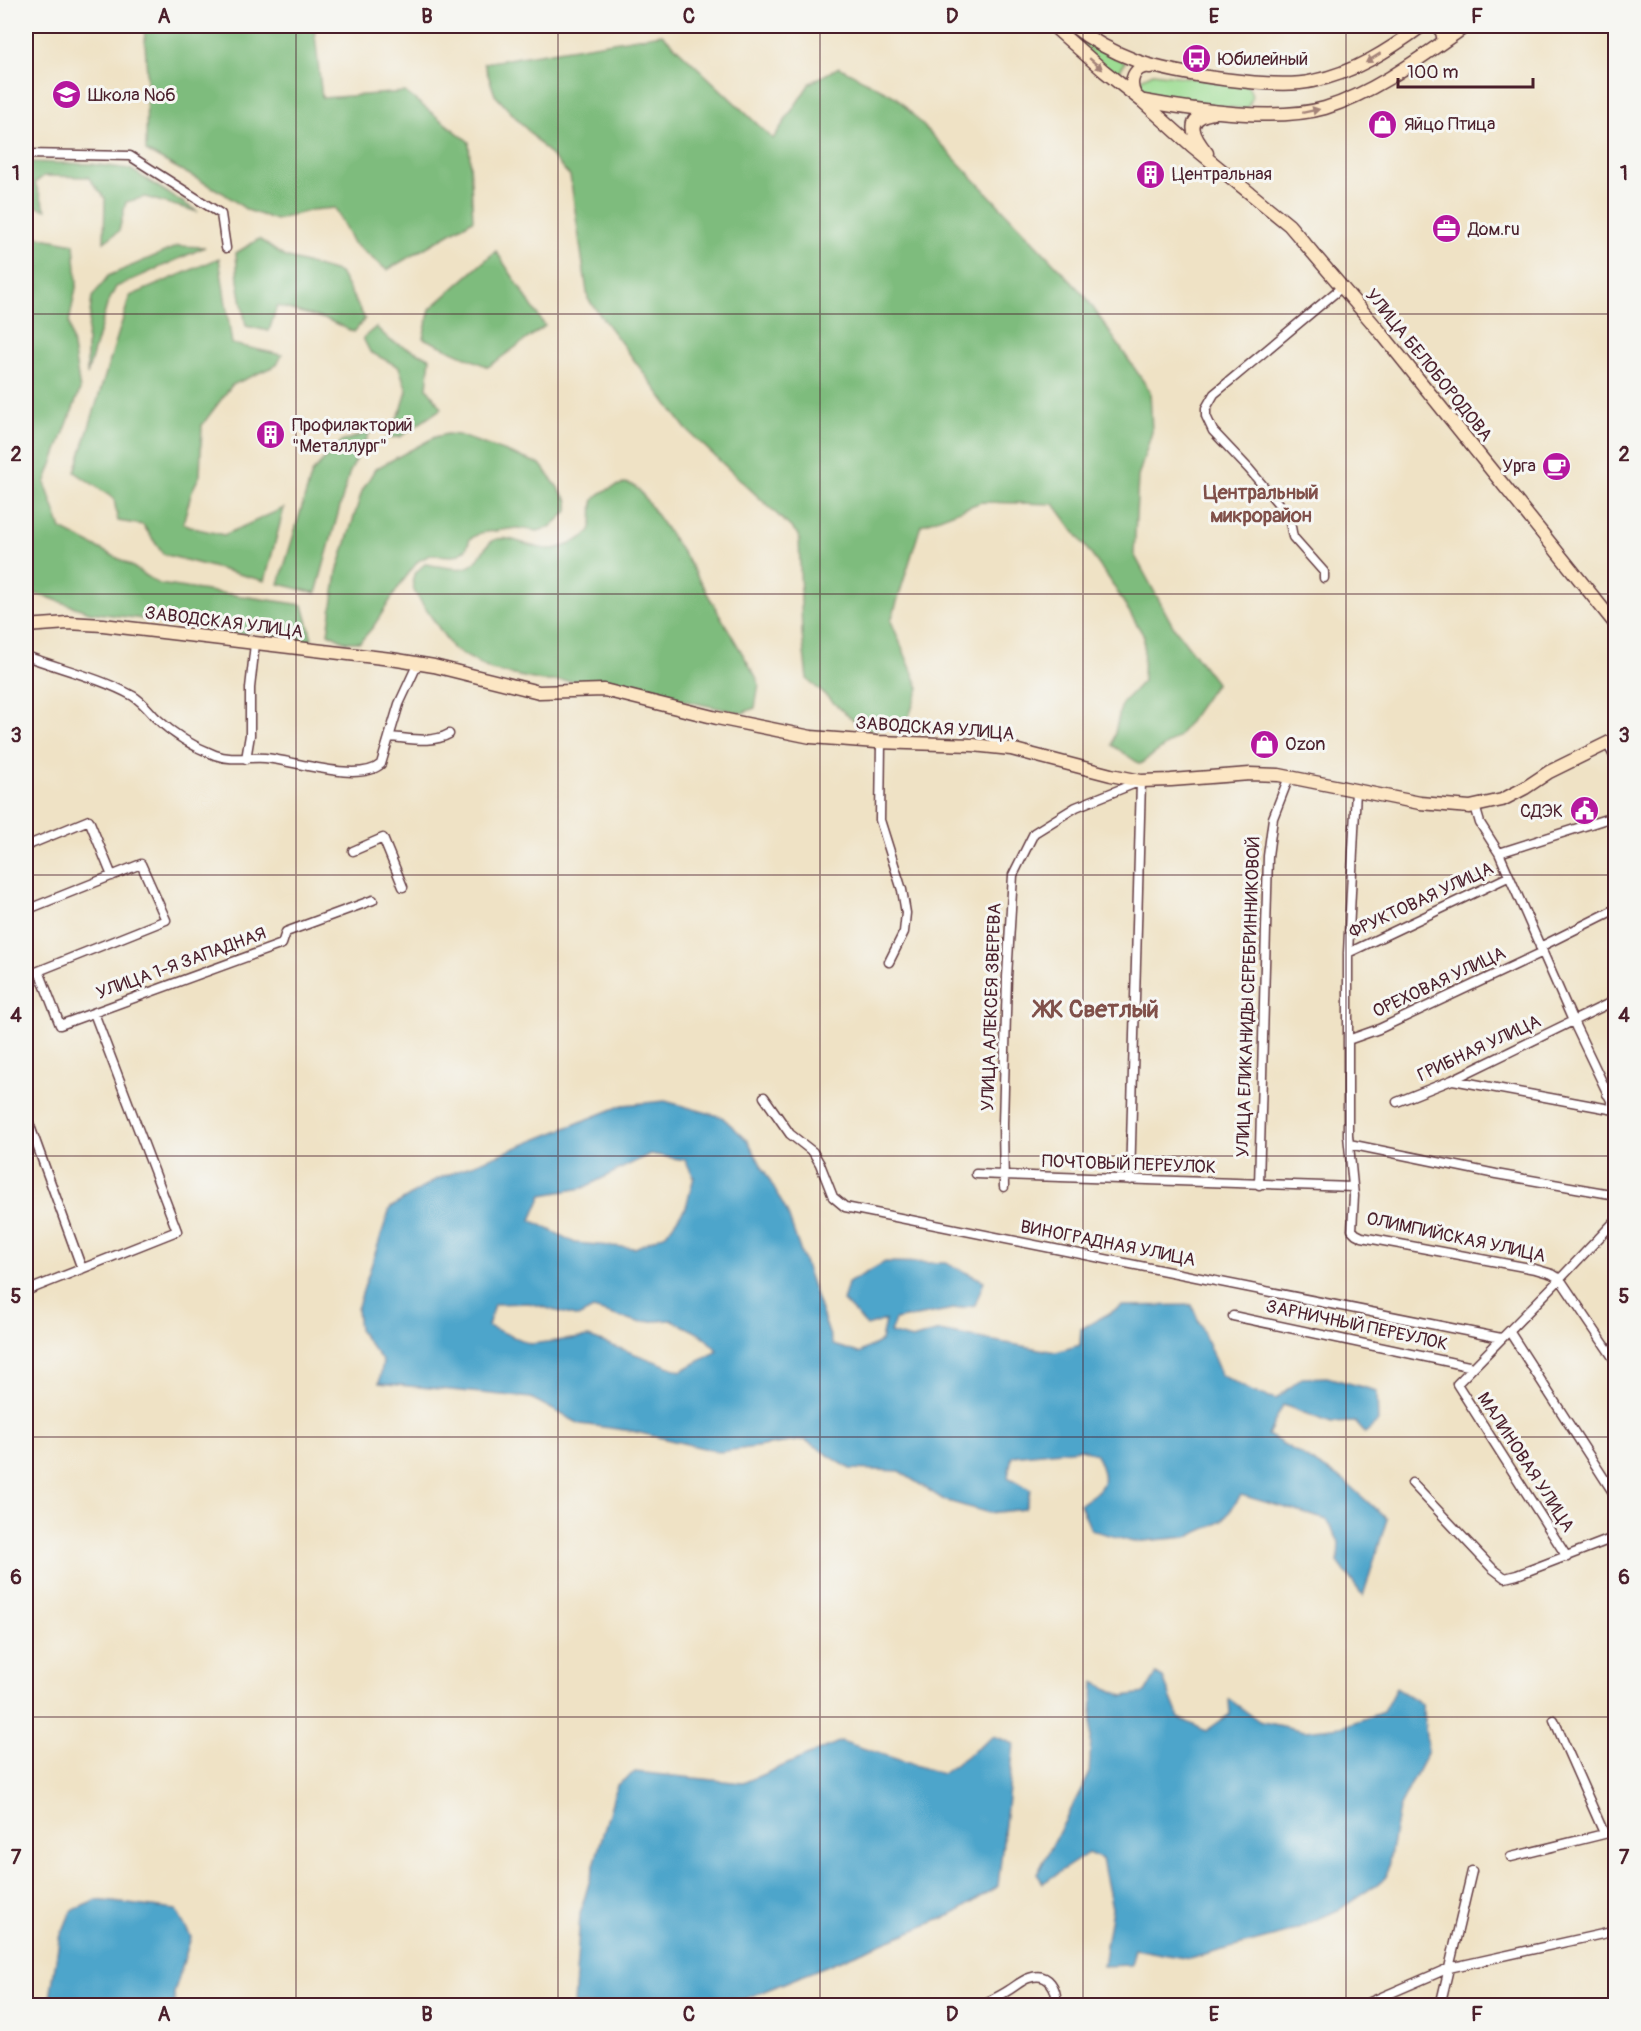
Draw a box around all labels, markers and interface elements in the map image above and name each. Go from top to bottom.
text: A [158,4,171,29]
text: B [421,4,433,29]
text: C [683,4,695,29]
text: D [946,4,959,29]
text: E [1209,4,1220,29]
text: F [1471,4,1483,29]
bus stop icon: Юбилейный [1181,43,1213,75]
place label: Юбилейный [1218,48,1308,71]
scale bar [1398,51,1533,89]
one-way arrow [1365,52,1381,63]
one-way arrow [1089,57,1104,71]
text: 100 m [1407,61,1459,84]
school or university icon: Школа №6 [51,79,83,111]
place label: Школа №6 [88,84,176,107]
one-way arrow [1302,106,1321,115]
shop icon: Яйцо Птица [1367,108,1399,140]
place label: Яйцо Птица [1404,113,1495,136]
building icon: Центральная [1135,158,1167,190]
text: 1 [12,161,20,186]
text: 1 [1620,161,1628,186]
place label: Центральная [1172,163,1272,186]
office icon: Дом.ru [1431,213,1463,245]
place label: Дом.ru [1467,218,1520,241]
street label: УЛИЦА БЕЛОБОРОДОВА [1360,284,1497,447]
place label: Профилакторий "Металлург" [292,414,413,458]
building icon: Профилакторий "Металлург" [255,419,287,451]
text: 2 [10,442,22,467]
text: 2 [1618,442,1630,467]
cafe icon: Урга [1541,450,1573,482]
place label: Урга [1502,455,1536,478]
district label: Центральный микрорайон [1204,480,1318,528]
street label: ЗАВОДСКАЯ УЛИЦА [144,601,305,644]
street label: ЗАВОДСКАЯ УЛИЦА [855,711,1016,746]
text: 3 [10,723,22,748]
text: 3 [1618,723,1630,748]
shop icon: Ozon [1248,728,1280,760]
place label: Ozon [1285,733,1325,756]
public building icon: СДЭК [1568,795,1600,827]
place label: СДЭК [1520,800,1563,823]
street label: УЛИЦА ЕЛИКАНИДЫ СЕРЕБРИННИКОВОЙ [1231,836,1266,1158]
street label: ФРУКТОВАЯ УЛИЦА [1345,857,1497,944]
street label: УЛИЦА АЛЕКСЕЯ ЗВЕРЕВА [976,902,1007,1111]
street label: УЛИЦА 1-Я ЗАПАДНАЯ [93,922,269,1005]
street label: ОРЕХОВАЯ УЛИЦА [1369,941,1510,1023]
district label: ЖК Светлый [1031,995,1159,1024]
text: 4 [10,1003,22,1028]
text: 4 [1618,1003,1630,1028]
street label: ГРИБНАЯ УЛИЦА [1414,1010,1545,1087]
street label: ПОЧТОВЫЙ ПЕРЕУЛОК [1042,1150,1216,1179]
street label: ОЛИМПИЙСКАЯ УЛИЦА [1364,1207,1548,1268]
street label: ВИНОГРАДНАЯ УЛИЦА [1018,1215,1198,1272]
text: 5 [11,1284,22,1309]
text: 5 [1619,1284,1630,1309]
street label: ЗАРНИЧНЫЙ ПЕРЕУЛОК [1264,1295,1450,1356]
street label: МАЛИНОВАЯ УЛИЦА [1472,1388,1580,1537]
text: 6 [10,1565,22,1590]
text: 6 [1618,1565,1630,1590]
text: 7 [11,1845,22,1870]
text: 7 [1619,1845,1630,1870]
text: A [158,2002,171,2027]
text: B [421,2002,433,2027]
text: C [683,2002,695,2027]
text: D [946,2002,959,2027]
text: E [1209,2002,1220,2027]
text: F [1471,2002,1483,2027]

